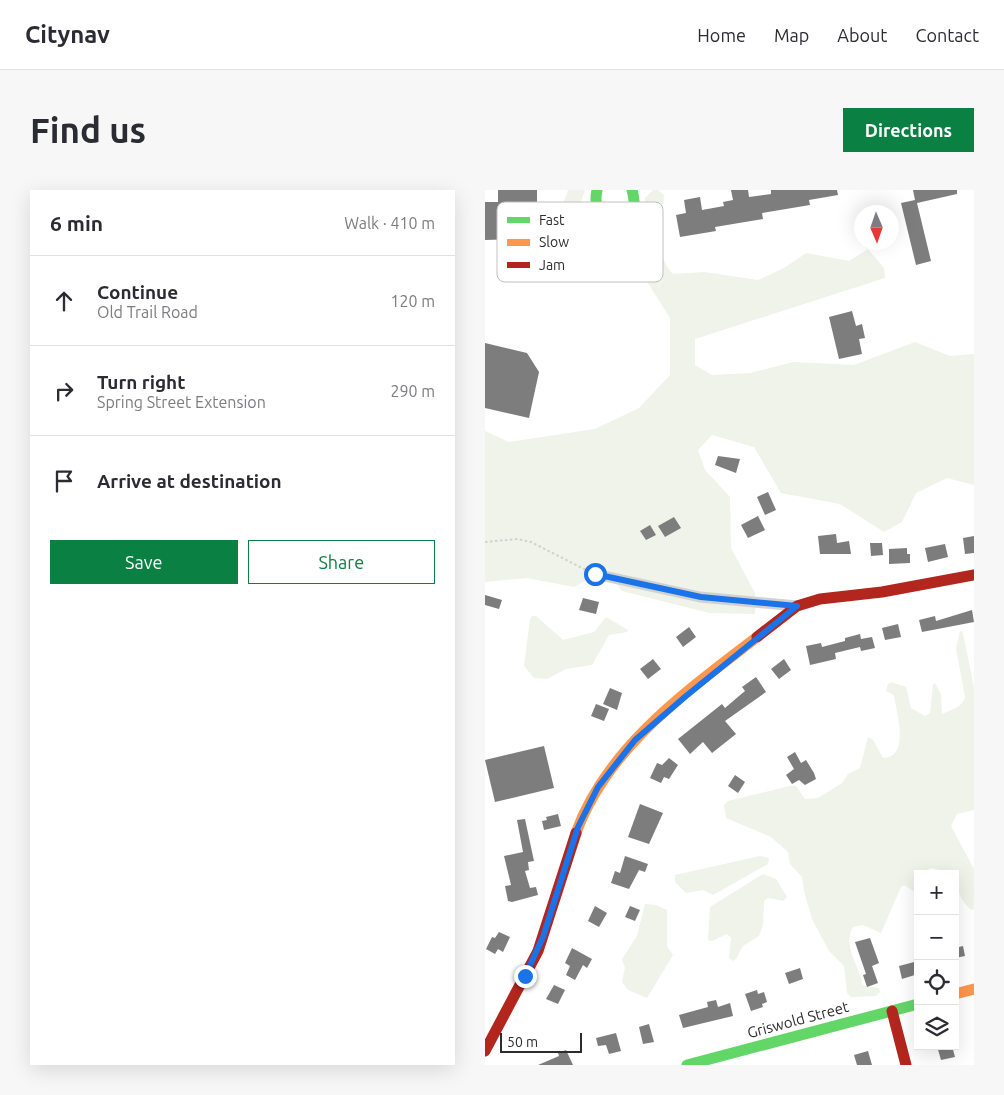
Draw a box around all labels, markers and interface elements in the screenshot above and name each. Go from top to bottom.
text: Citynav [25,21,110,48]
text: Home [697,25,746,45]
text: Map [774,25,809,45]
text: About [837,25,887,45]
text: Contact [915,25,979,45]
button: Directions [843,108,974,152]
text: Find us [30,110,146,150]
legend [497,202,663,282]
north arrow [854,205,899,250]
text: 6 min [50,211,103,235]
text: Fast [539,212,565,228]
text: Walk · 410 m [344,214,435,232]
text: Slow [539,234,569,250]
text: Jam [539,257,565,273]
text: Continue [97,281,178,303]
icon: ahead [50,287,78,315]
text: 120 m [390,292,435,310]
text: Old Trail Road [97,303,198,321]
text: Turn right [97,371,185,393]
icon: right [50,377,78,405]
text: 290 m [390,382,435,400]
text: Spring Street Extension [97,393,266,411]
icon: arrive [50,467,78,495]
text: Arrive at destination [97,470,282,492]
button: Save [50,540,238,584]
button: Share [248,540,435,584]
route start [584,563,607,586]
map controls [914,870,959,1050]
button: + [914,870,959,915]
button: − [914,915,959,960]
button: locate [914,960,959,1005]
route end [514,965,537,988]
street label: Griswold Street [745,998,850,1041]
button: layers [914,1005,959,1050]
scale bar [500,1030,583,1053]
text: 50 m [507,1034,538,1050]

